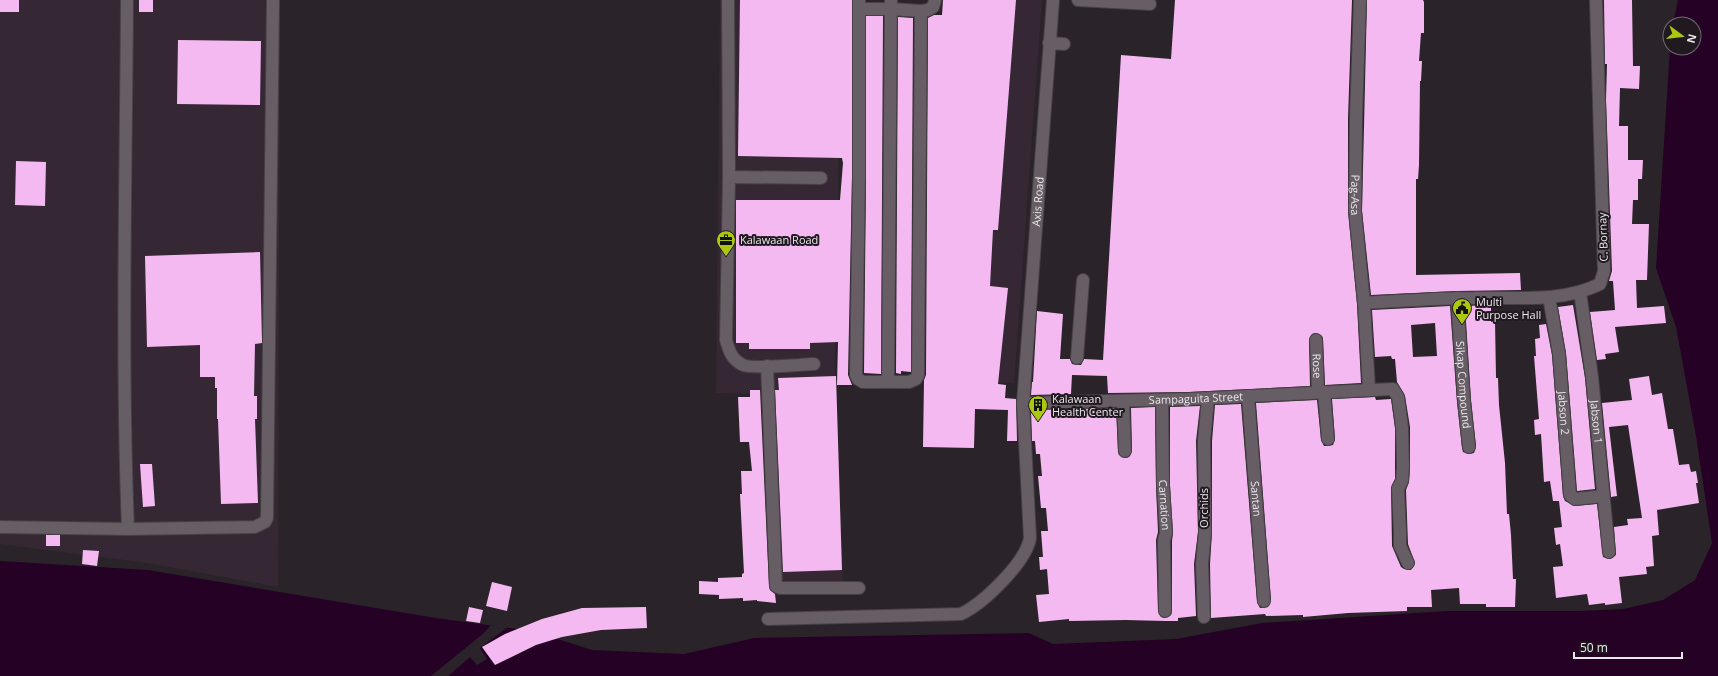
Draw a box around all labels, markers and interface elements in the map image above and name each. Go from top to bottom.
north arrow [1662,16,1702,56]
text: N [1684,32,1701,45]
street label: Pag-Asa [1348,175,1363,216]
street label: Axis Road [1028,176,1047,227]
street label: C. Bornay [1594,212,1611,262]
office icon: Kalawaan Road [715,229,737,257]
place label: Kalawaan Road [740,232,818,247]
place label: Multi Purpose Hall [1476,294,1541,322]
public building icon: Multi Purpose Hall [1451,297,1473,325]
street label: Sikap Compound [1453,341,1475,429]
street label: Rose [1310,353,1325,379]
street label: Sampaguita Street [1149,388,1244,407]
street label: Jabson 2 [1555,390,1573,435]
place label: Kalawaan Health Center [1052,391,1124,419]
building icon: Kalawaan Health Center [1027,394,1049,422]
street label: Jabson 1 [1587,398,1606,444]
street label: Carnation [1156,480,1174,531]
street label: Santan [1248,480,1265,517]
street label: Orchids [1196,488,1211,528]
scale bar [1574,634,1682,660]
text: 50 m [1580,639,1608,656]

